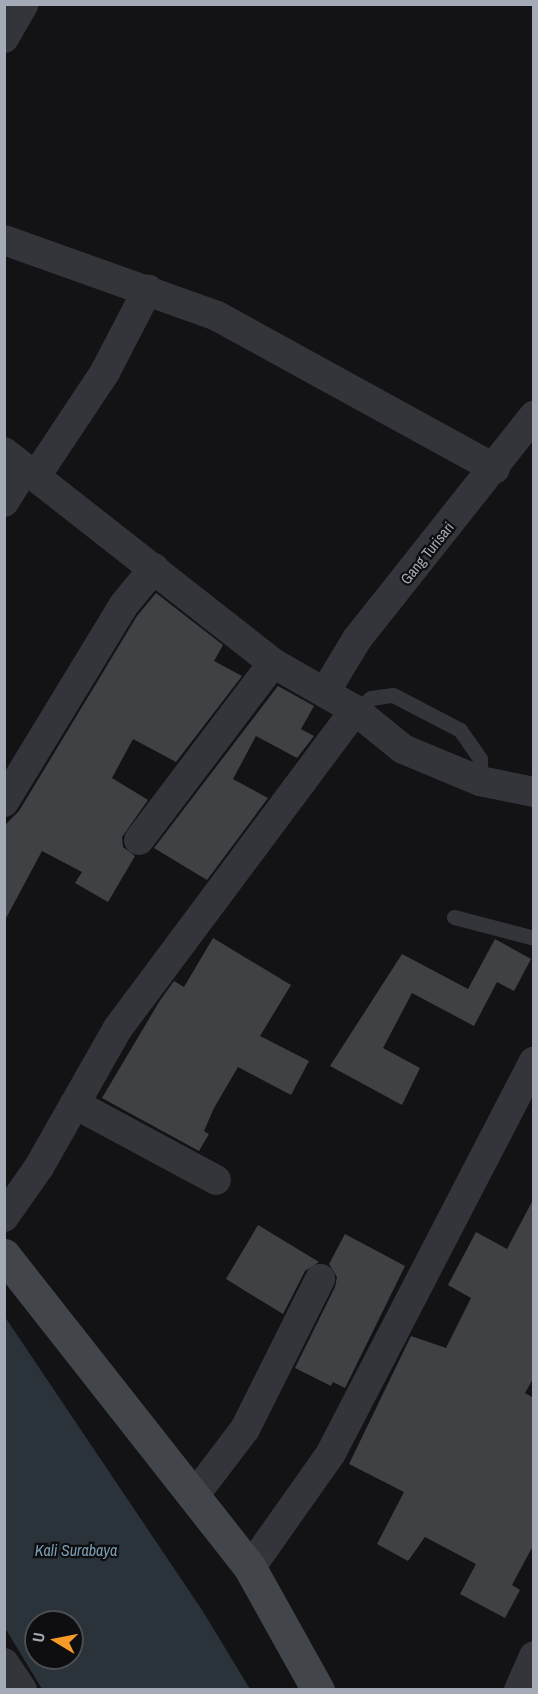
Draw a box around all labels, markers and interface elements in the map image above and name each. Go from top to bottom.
street label: Gang Turisari [396,518,458,588]
water label: Kali Surabaya [35,1540,117,1560]
north arrow [24,1610,84,1670]
text: U [27,1631,50,1644]

